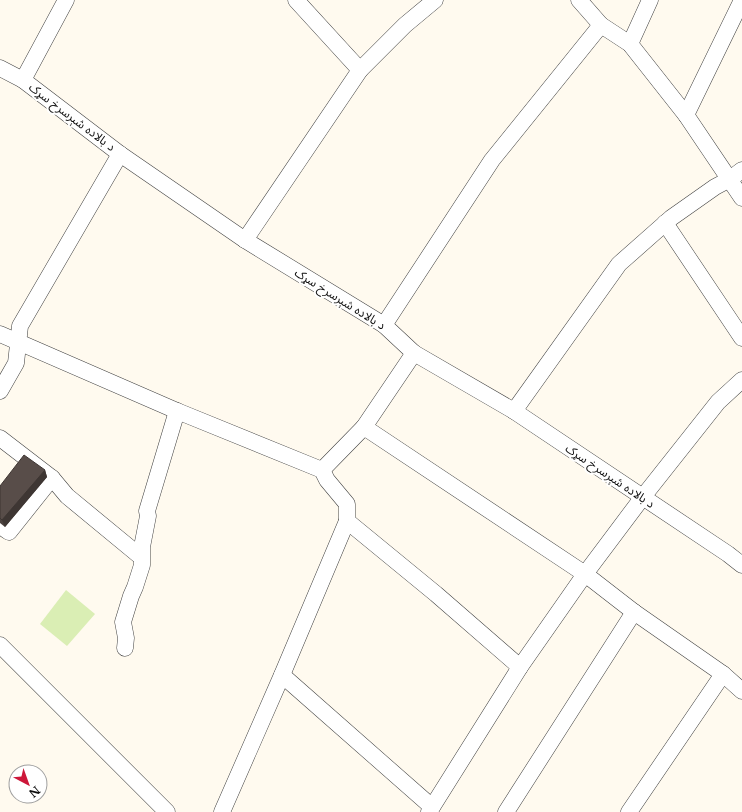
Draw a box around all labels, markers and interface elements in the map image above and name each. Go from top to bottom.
street label: د بالاده شېرسرخ سړک [25,79,119,156]
street label: د بالاده شېرسرخ سړک [291,265,389,334]
street label: د بالاده شېرسرخ سړک [562,440,658,513]
north arrow [8,764,48,804]
text: N [26,783,43,801]

